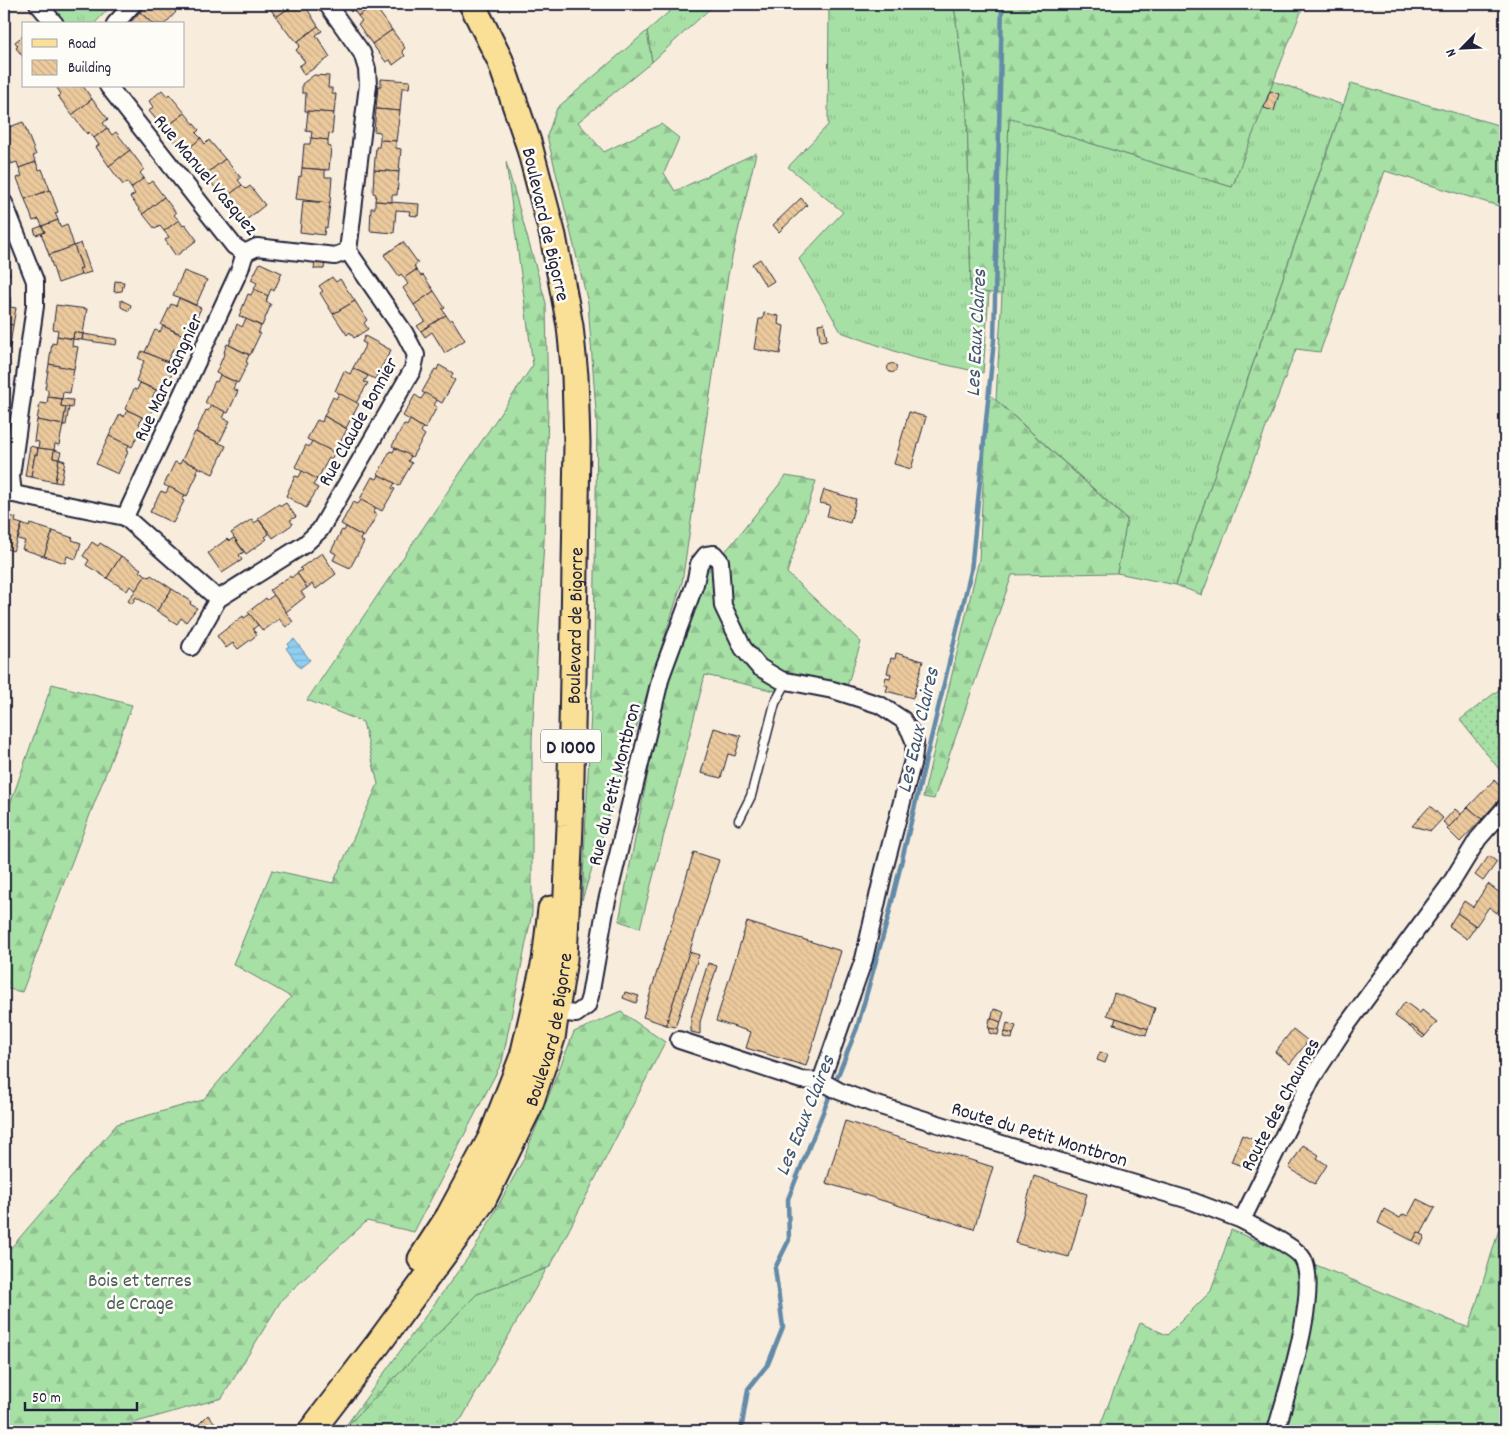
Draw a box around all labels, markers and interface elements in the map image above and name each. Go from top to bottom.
legend [22,22,185,88]
north arrow [1436,22,1486,72]
text: Road [68,34,96,56]
text: N [1441,45,1462,60]
text: Building [68,58,111,80]
street label: Rue Manuel Vasquez [146,109,264,243]
street label: Boulevard de Bigorre [513,145,575,304]
water label: Les Eaux Claires [960,268,996,398]
street label: Rue Marc Sangnier [128,309,212,447]
street label: Rue Claude Bonnier [312,352,407,492]
street label: Boulevard de Bigorre [561,547,592,704]
water label: Les Eaux Claires [891,664,949,796]
street label: Rue du Petit Montbron [582,700,650,869]
road number: D 1000 [541,729,601,762]
street label: Boulevard de Bigorre [519,952,581,1111]
street label: Route des Chaumes [1235,1034,1329,1177]
water label: Les Eaux Claires [769,1050,845,1181]
street label: Route du Petit Montbron [948,1096,1131,1176]
park label: Bois et terres de Crage [88,1268,192,1319]
scale bar [25,1380,138,1412]
text: 50 m [32,1388,61,1410]

